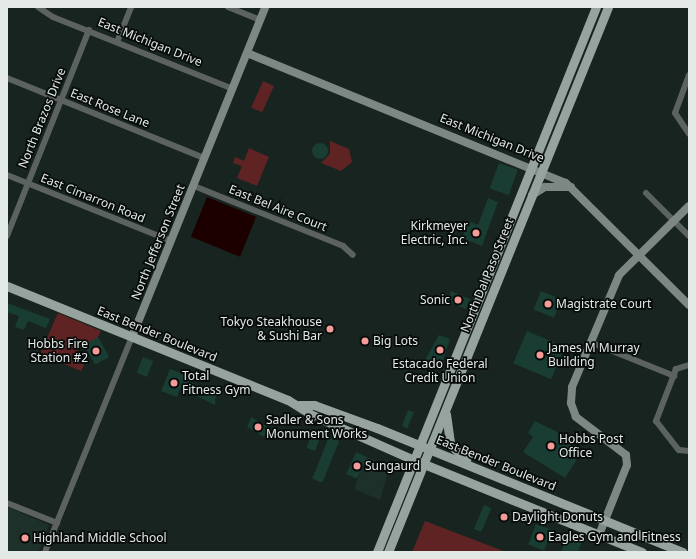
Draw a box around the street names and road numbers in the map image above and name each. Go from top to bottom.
street label: East Michigan Drive [96,14,204,70]
street label: North Brazos Drive [15,66,69,170]
street label: East Rose Lane [68,86,152,130]
street label: East Michigan Drive [438,110,546,166]
street label: East Cimarron Road [39,170,147,226]
street label: North Jefferson Street [128,182,188,302]
street label: East Bel Aire Court [227,182,329,234]
street label: North Dal Paso Street [458,216,516,334]
street label: East Bender Boulevard [95,303,219,365]
street label: East Bender Boulevard [434,432,558,494]

